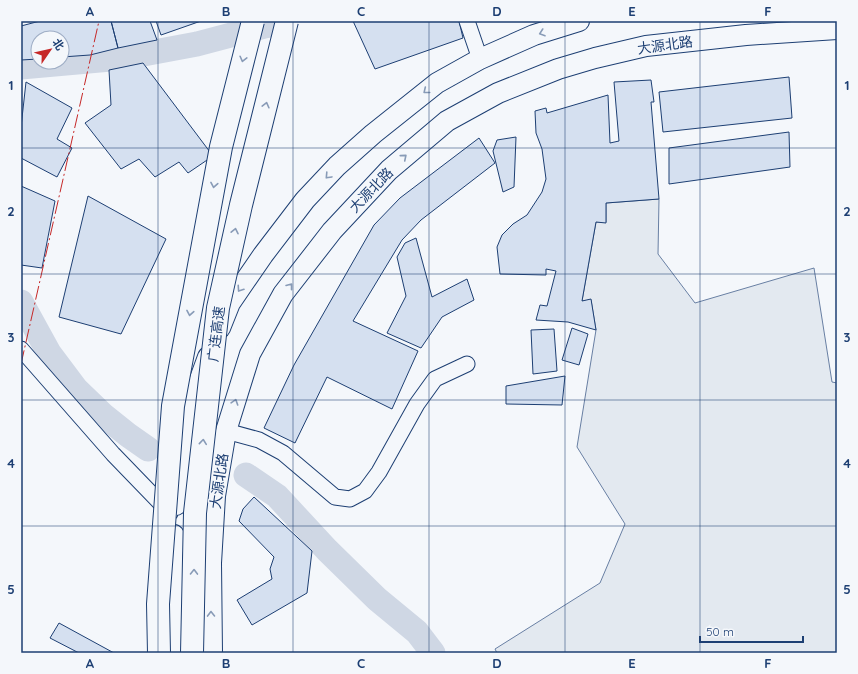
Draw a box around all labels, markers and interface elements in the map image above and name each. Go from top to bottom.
text: A [86,3,95,19]
text: B [222,3,230,19]
text: C [357,3,365,19]
text: D [492,3,502,19]
text: E [628,3,636,19]
text: F [764,3,772,19]
one-way arrow [538,28,545,36]
north arrow [30,30,70,70]
street label: 大源北路 [636,32,694,58]
text: 北 [49,36,67,53]
one-way arrow [239,55,248,62]
text: 1 [8,77,14,93]
text: 1 [844,77,850,93]
one-way arrow [424,87,431,94]
one-way arrow [261,102,269,108]
one-way arrow [399,155,407,162]
street label: 大源北路 [345,164,397,216]
one-way arrow [325,171,333,179]
one-way arrow [210,182,218,188]
text: 2 [7,203,15,219]
text: 2 [843,203,851,219]
one-way arrow [230,228,238,234]
one-way arrow [285,283,292,290]
one-way arrow [237,285,244,292]
street label: 广连高速 [204,305,228,363]
one-way arrow [186,310,195,316]
text: 3 [8,329,15,345]
text: 3 [844,329,851,345]
one-way arrow [230,399,239,406]
one-way arrow [198,439,207,446]
street label: 大源北路 [206,452,232,510]
text: 4 [7,455,15,471]
text: 4 [843,455,851,471]
one-way arrow [190,569,198,575]
text: 5 [7,581,15,597]
text: 5 [843,581,851,597]
one-way arrow [207,611,215,617]
scale bar [700,618,803,644]
text: 50 m [706,624,734,639]
text: A [86,655,95,671]
text: B [222,655,230,671]
text: C [357,655,365,671]
text: D [492,655,502,671]
text: E [628,655,636,671]
text: F [764,655,772,671]

